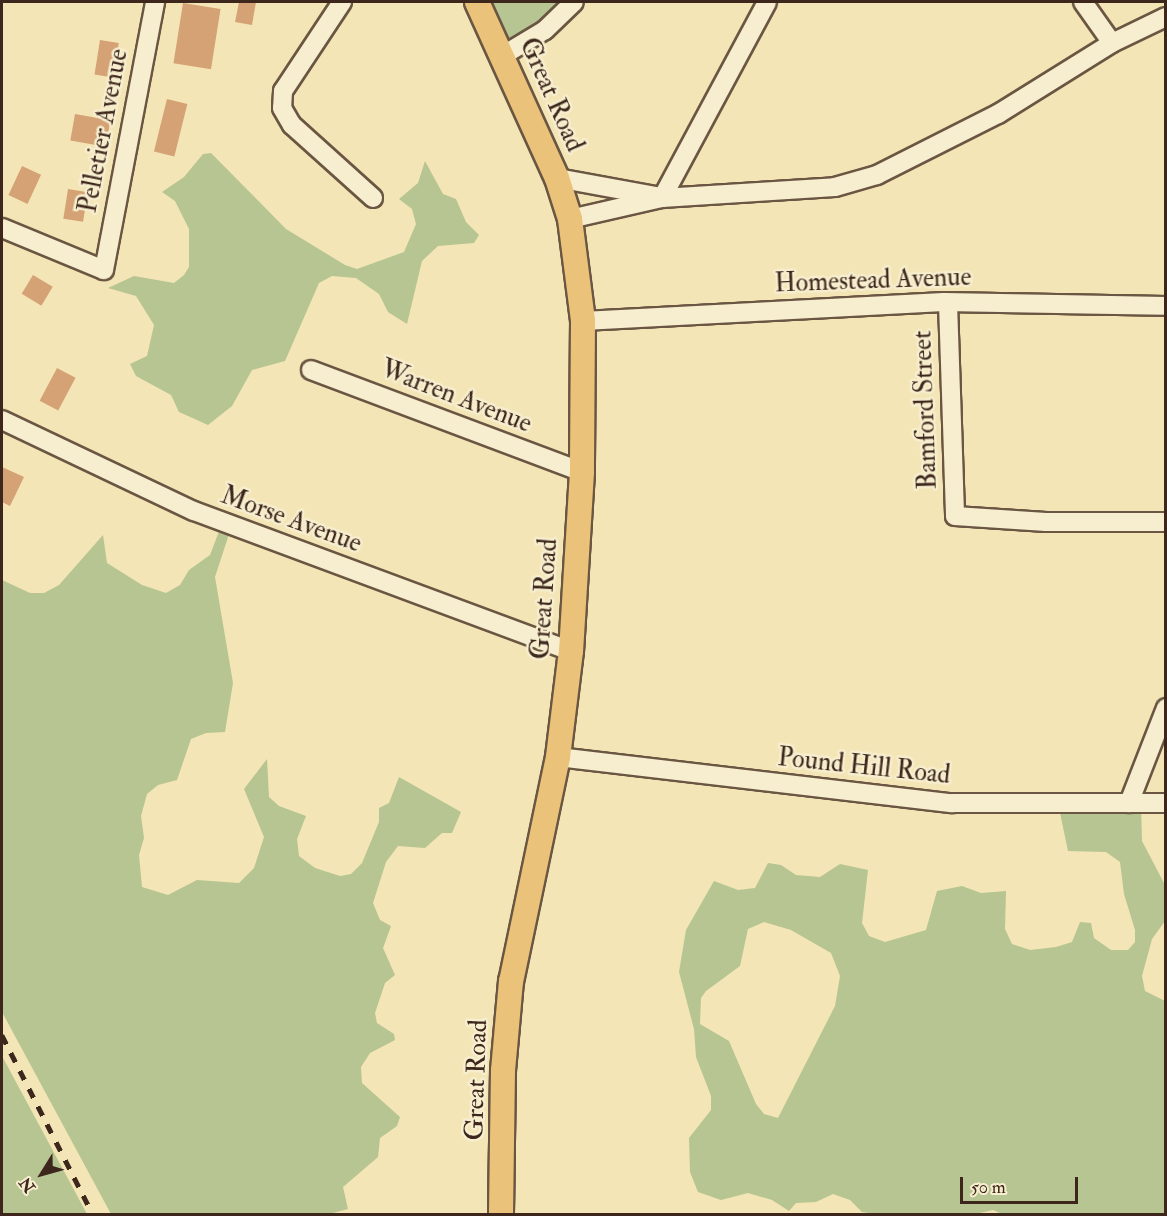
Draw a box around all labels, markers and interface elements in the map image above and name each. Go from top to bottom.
street label: Great Road [512,33,590,157]
street label: Pelletier Avenue [73,47,135,215]
street label: Homestead Avenue [774,262,972,300]
street label: Bamford Street [908,330,944,490]
street label: Warren Avenue [376,354,536,440]
street label: Morse Avenue [216,480,366,560]
street label: Great Road [525,537,565,661]
street label: Pound Hill Road [776,742,952,792]
street label: Great Road [459,1019,495,1141]
north arrow [12,1144,72,1204]
scale bar [963,1165,1082,1203]
text: N [15,1173,40,1197]
text: 50 m [971,1176,1006,1199]

